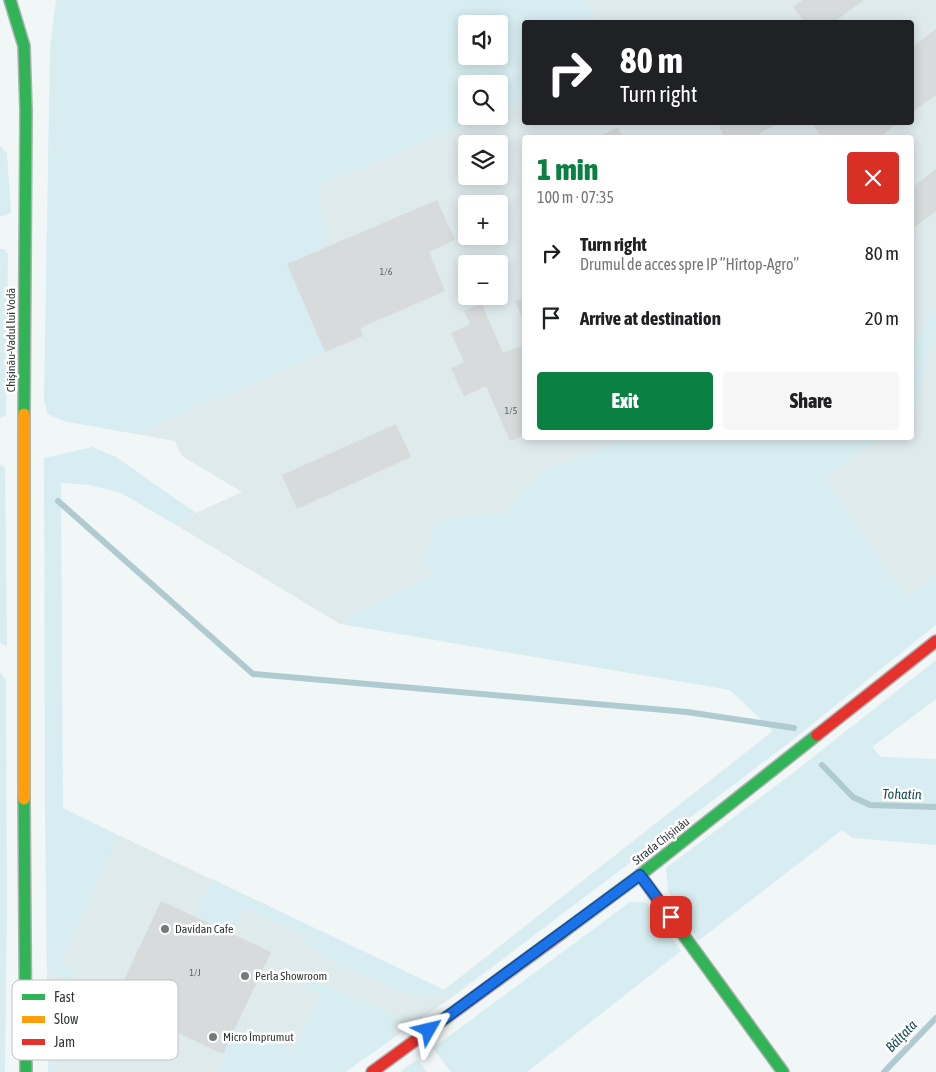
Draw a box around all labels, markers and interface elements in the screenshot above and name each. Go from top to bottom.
map controls [458,15,508,305]
button: sound [458,15,508,65]
icon: right [537,40,602,105]
text: 80 m [620,40,683,80]
button: search [458,75,508,125]
text: Turn right [620,81,697,107]
button: layers [458,135,508,185]
text: 1 min [537,152,598,186]
button: close [847,152,899,204]
text: 100 m · 07:35 [537,188,614,206]
button: + [458,195,508,245]
text: Turn right [580,233,647,255]
icon: right [537,239,565,267]
text: 80 m [865,242,899,264]
button: − [458,255,508,305]
text: Drumul de acces spre IP ”Hîrtop-Agro” [580,255,799,273]
house number: 1/6 [380,266,393,277]
street label: Chișinău-Vadul lui Vodă [4,288,18,392]
icon: arrive [537,304,565,332]
text: Arrive at destination [580,307,721,329]
text: 20 m [865,307,899,329]
button: Exit [537,372,713,430]
button: Share [723,372,899,430]
house number: 1/5 [505,405,518,416]
water label: Tohatin [882,786,922,802]
street label: Strada Chișinău [630,814,692,868]
pin [650,896,692,938]
icon: arrive [657,903,685,931]
place label: Davidan Cafe [175,922,233,936]
marker: Davidan Cafe [159,923,171,935]
house number: 1/J [189,967,201,978]
place label: Perla Showroom [255,969,327,983]
marker: Perla Showroom [239,970,251,982]
legend [12,980,178,1060]
text: Fast [54,989,75,1005]
position arrow [402,1003,454,1055]
text: Slow [54,1011,79,1027]
water label: Bălţata [882,1017,920,1055]
place label: Micro Împrumut [223,1030,294,1044]
marker: Micro Împrumut [207,1031,219,1043]
text: Jam [54,1034,75,1050]

